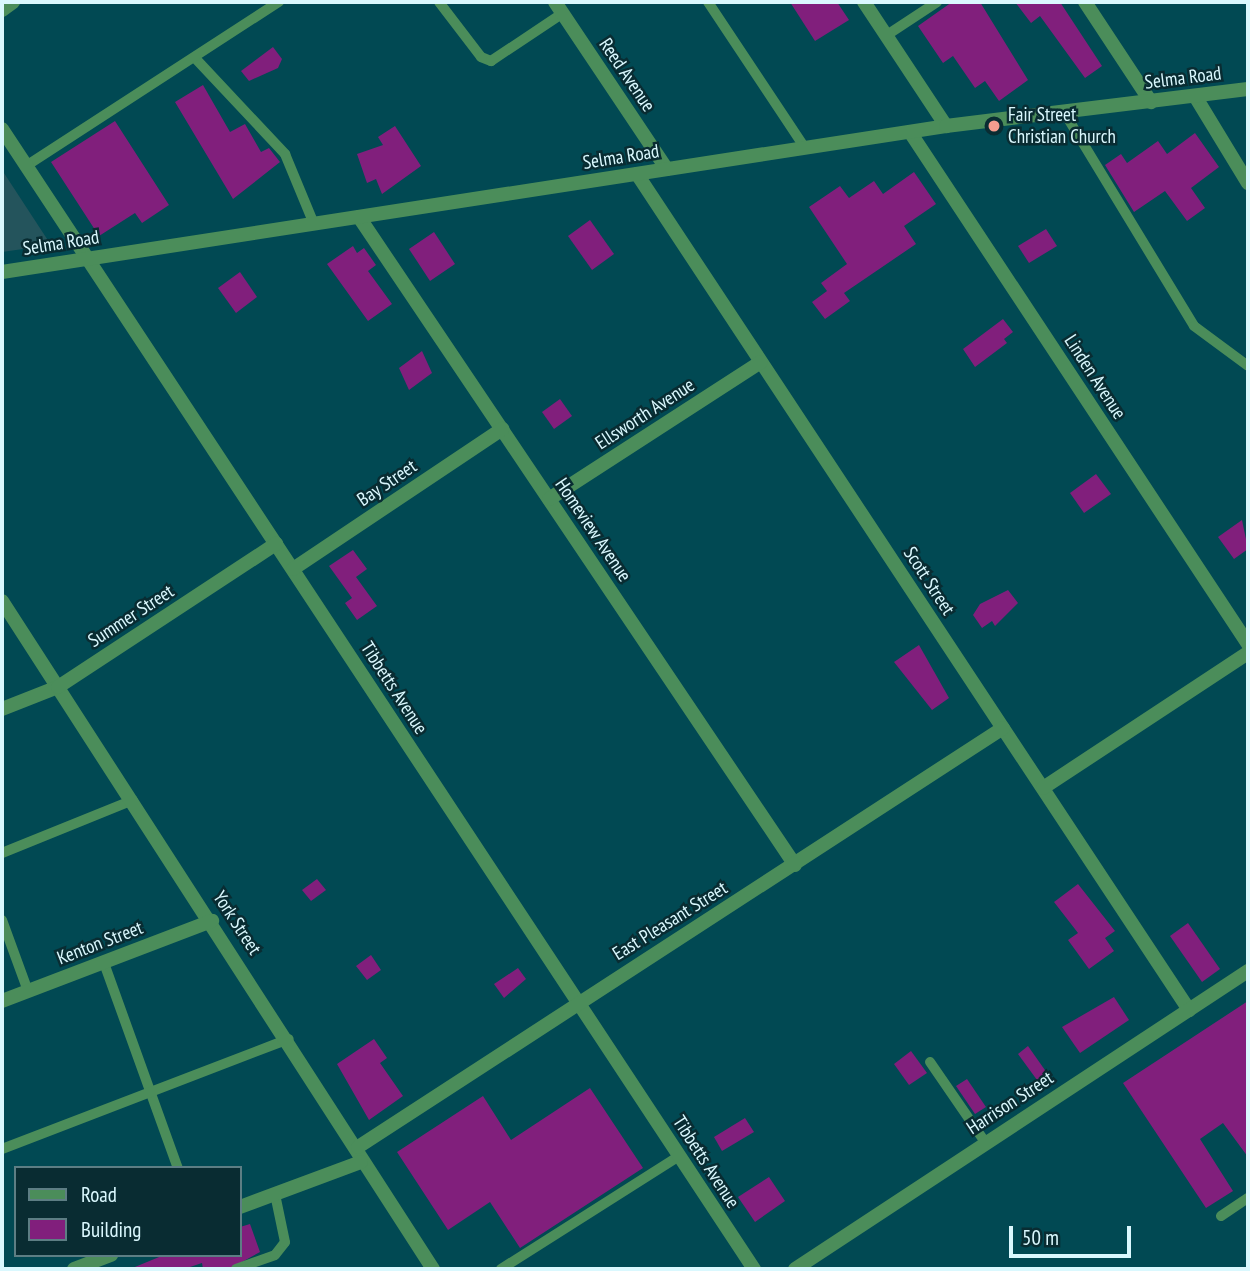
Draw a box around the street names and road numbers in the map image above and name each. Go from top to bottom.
street label: Reed Avenue [594,34,660,116]
street label: Selma Road [1143,62,1223,94]
street label: Selma Road [581,140,661,174]
street label: Selma Road [21,226,101,260]
street label: Linden Avenue [1059,330,1131,424]
street label: Ellsworth Avenue [591,373,699,455]
street label: Bay Street [353,455,421,511]
street label: Homeview Avenue [550,474,636,586]
street label: Scott Street [899,543,959,619]
street label: Summer Street [84,580,178,652]
street label: Tibbetts Avenue [356,637,432,739]
street label: East Pleasant Street [608,877,732,965]
street label: York Street [208,887,266,959]
street label: Kenton Street [54,916,146,970]
street label: Harrison Street [962,1067,1058,1139]
street label: Tibbetts Avenue [668,1111,744,1213]

